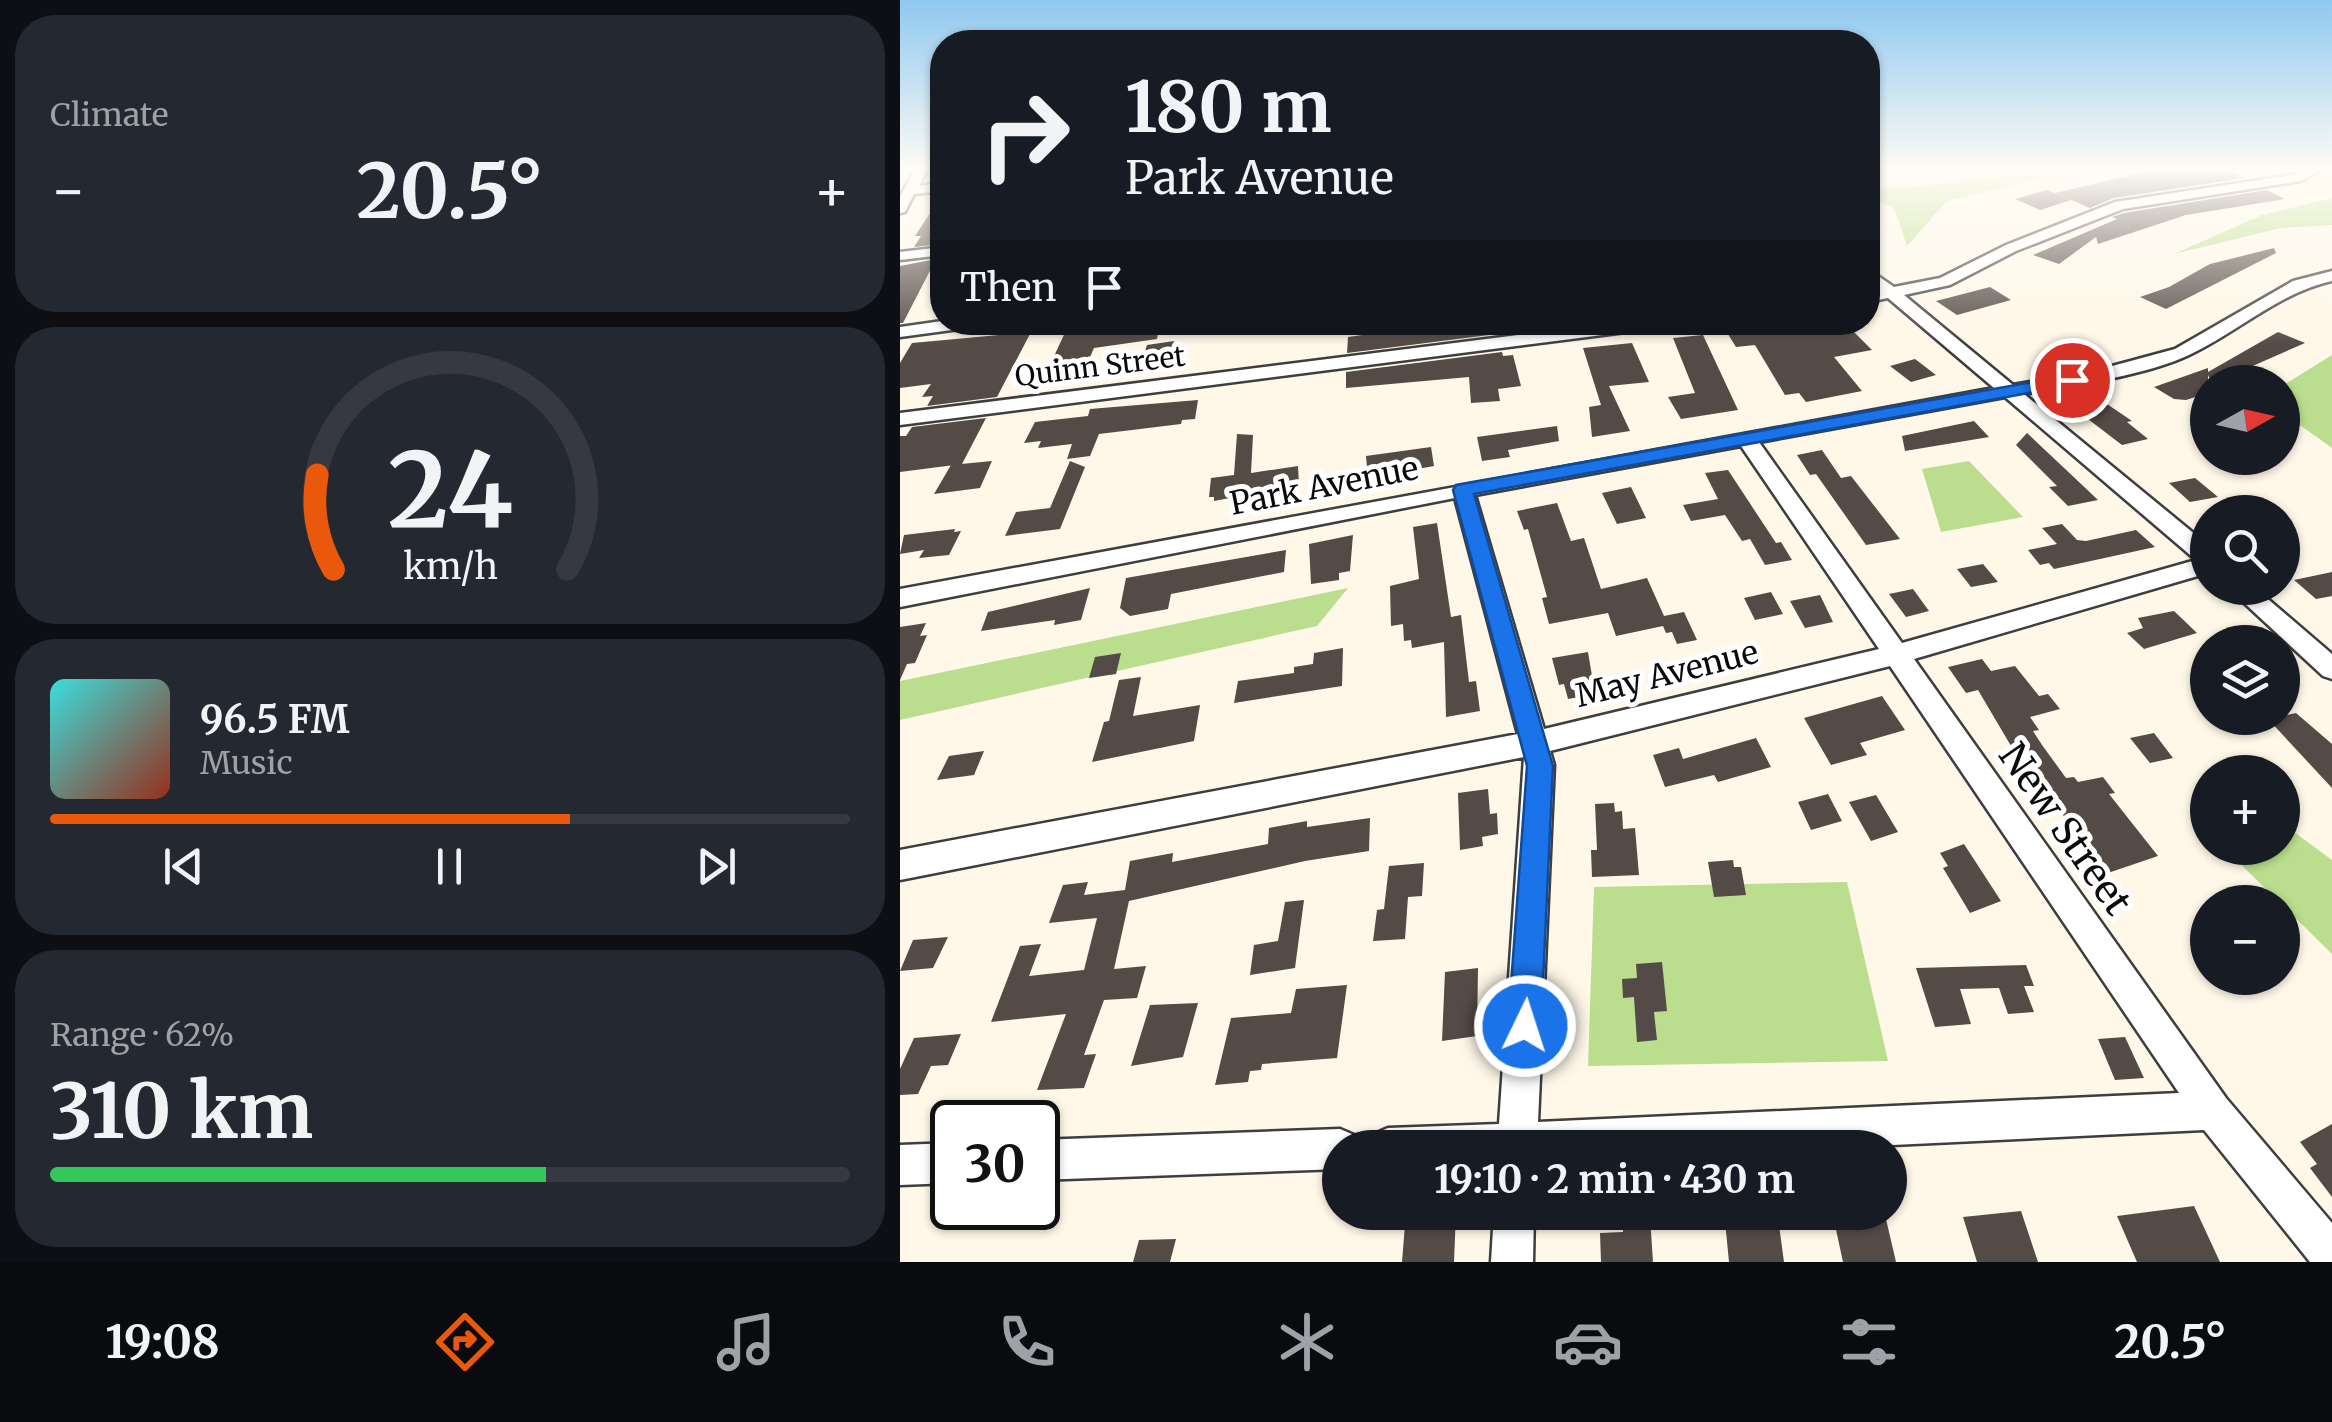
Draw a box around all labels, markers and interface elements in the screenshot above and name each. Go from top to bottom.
text: 180 m [1125,63,1332,151]
icon: right [960,70,1090,200]
text: Climate [50,95,168,135]
text: 20.5° [356,144,544,238]
text: Park Avenue [1125,150,1394,206]
text: − [50,156,87,225]
text: + [813,156,850,225]
icon: arrive [1077,260,1132,315]
text: Then [960,264,1057,311]
street label: Quinn Street [1013,338,1187,394]
pin [2030,338,2115,423]
icon: arrive [2045,353,2100,408]
north arrow [2190,365,2300,475]
map controls [2190,365,2300,995]
text: 24 [387,425,513,555]
street label: Park Avenue [1226,448,1422,524]
button: search [2190,495,2300,605]
text: km/h [403,544,497,589]
button: layers [2190,625,2300,735]
street label: May Avenue [1572,632,1762,716]
text: 96.5 FM [200,696,349,743]
street label: New Street [1989,734,2142,924]
text: Music [200,743,293,783]
button: + [2190,755,2300,865]
icon: previous [156,839,211,894]
icon: pause [422,839,477,894]
icon: next [689,839,744,894]
button: − [2190,885,2300,995]
position arrow [1473,974,1577,1078]
text: Range · 62% [50,1015,234,1055]
text: 310 km [50,1064,313,1158]
speed limit sign: 30 [930,1100,1060,1230]
text: 19:10 · 2 min · 430 m [1434,1156,1795,1203]
icon: directions [430,1307,500,1377]
icon: music [711,1307,781,1377]
icon: phone [992,1307,1062,1377]
icon: climate [1272,1307,1342,1377]
icon: car [1553,1307,1623,1377]
icon: filters [1834,1307,1904,1377]
text: 19:08 [105,1314,220,1370]
text: 20.5° [2114,1314,2227,1370]

